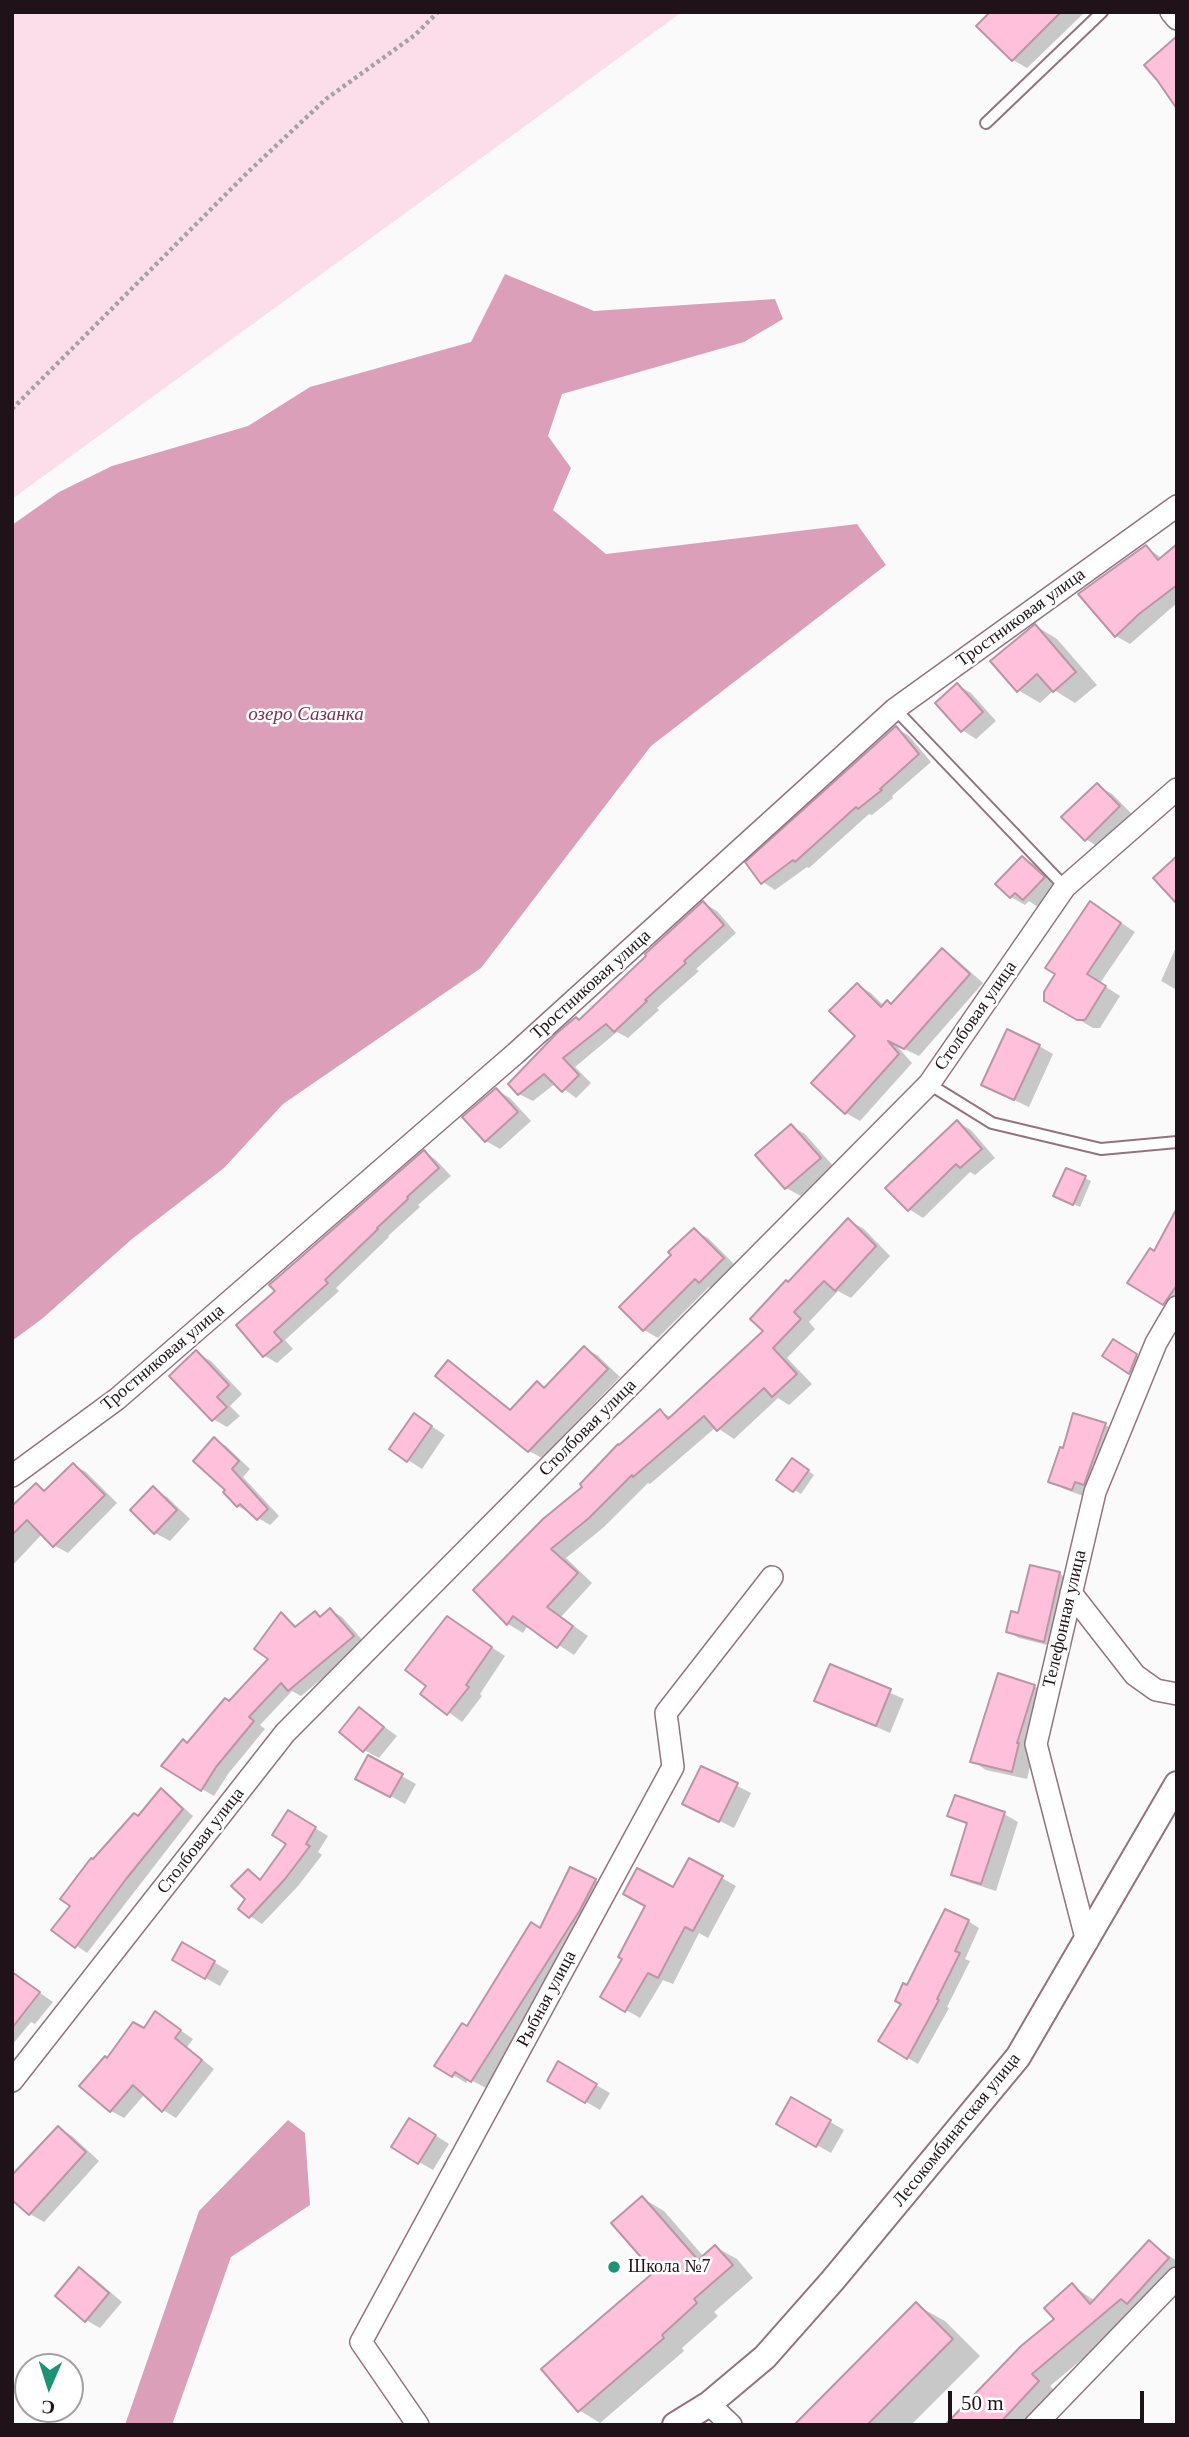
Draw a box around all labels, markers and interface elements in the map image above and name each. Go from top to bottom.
street label: Тростниковая улица [952,564,1090,672]
water label: озеро Сазанка [248,704,364,726]
street label: Тростниковая улица [526,925,656,1045]
street label: Столбовая улица [930,957,1022,1075]
street label: Тростниковая улица [97,1300,229,1416]
street label: Столбовая улица [535,1375,641,1481]
street label: Телефонная улица [1039,1548,1091,1690]
street label: Столбовая улица [153,1784,249,1898]
street label: Рыбная улица [513,1947,581,2051]
street label: Лесокомбинатская улица [888,2049,1026,2211]
place label: Школа №7 [628,2256,710,2278]
marker: Школа №7 [606,2259,622,2275]
north arrow [14,2353,84,2423]
scale bar [951,2378,1147,2422]
text: 50 m [961,2391,1004,2415]
text: С [41,2397,55,2418]

